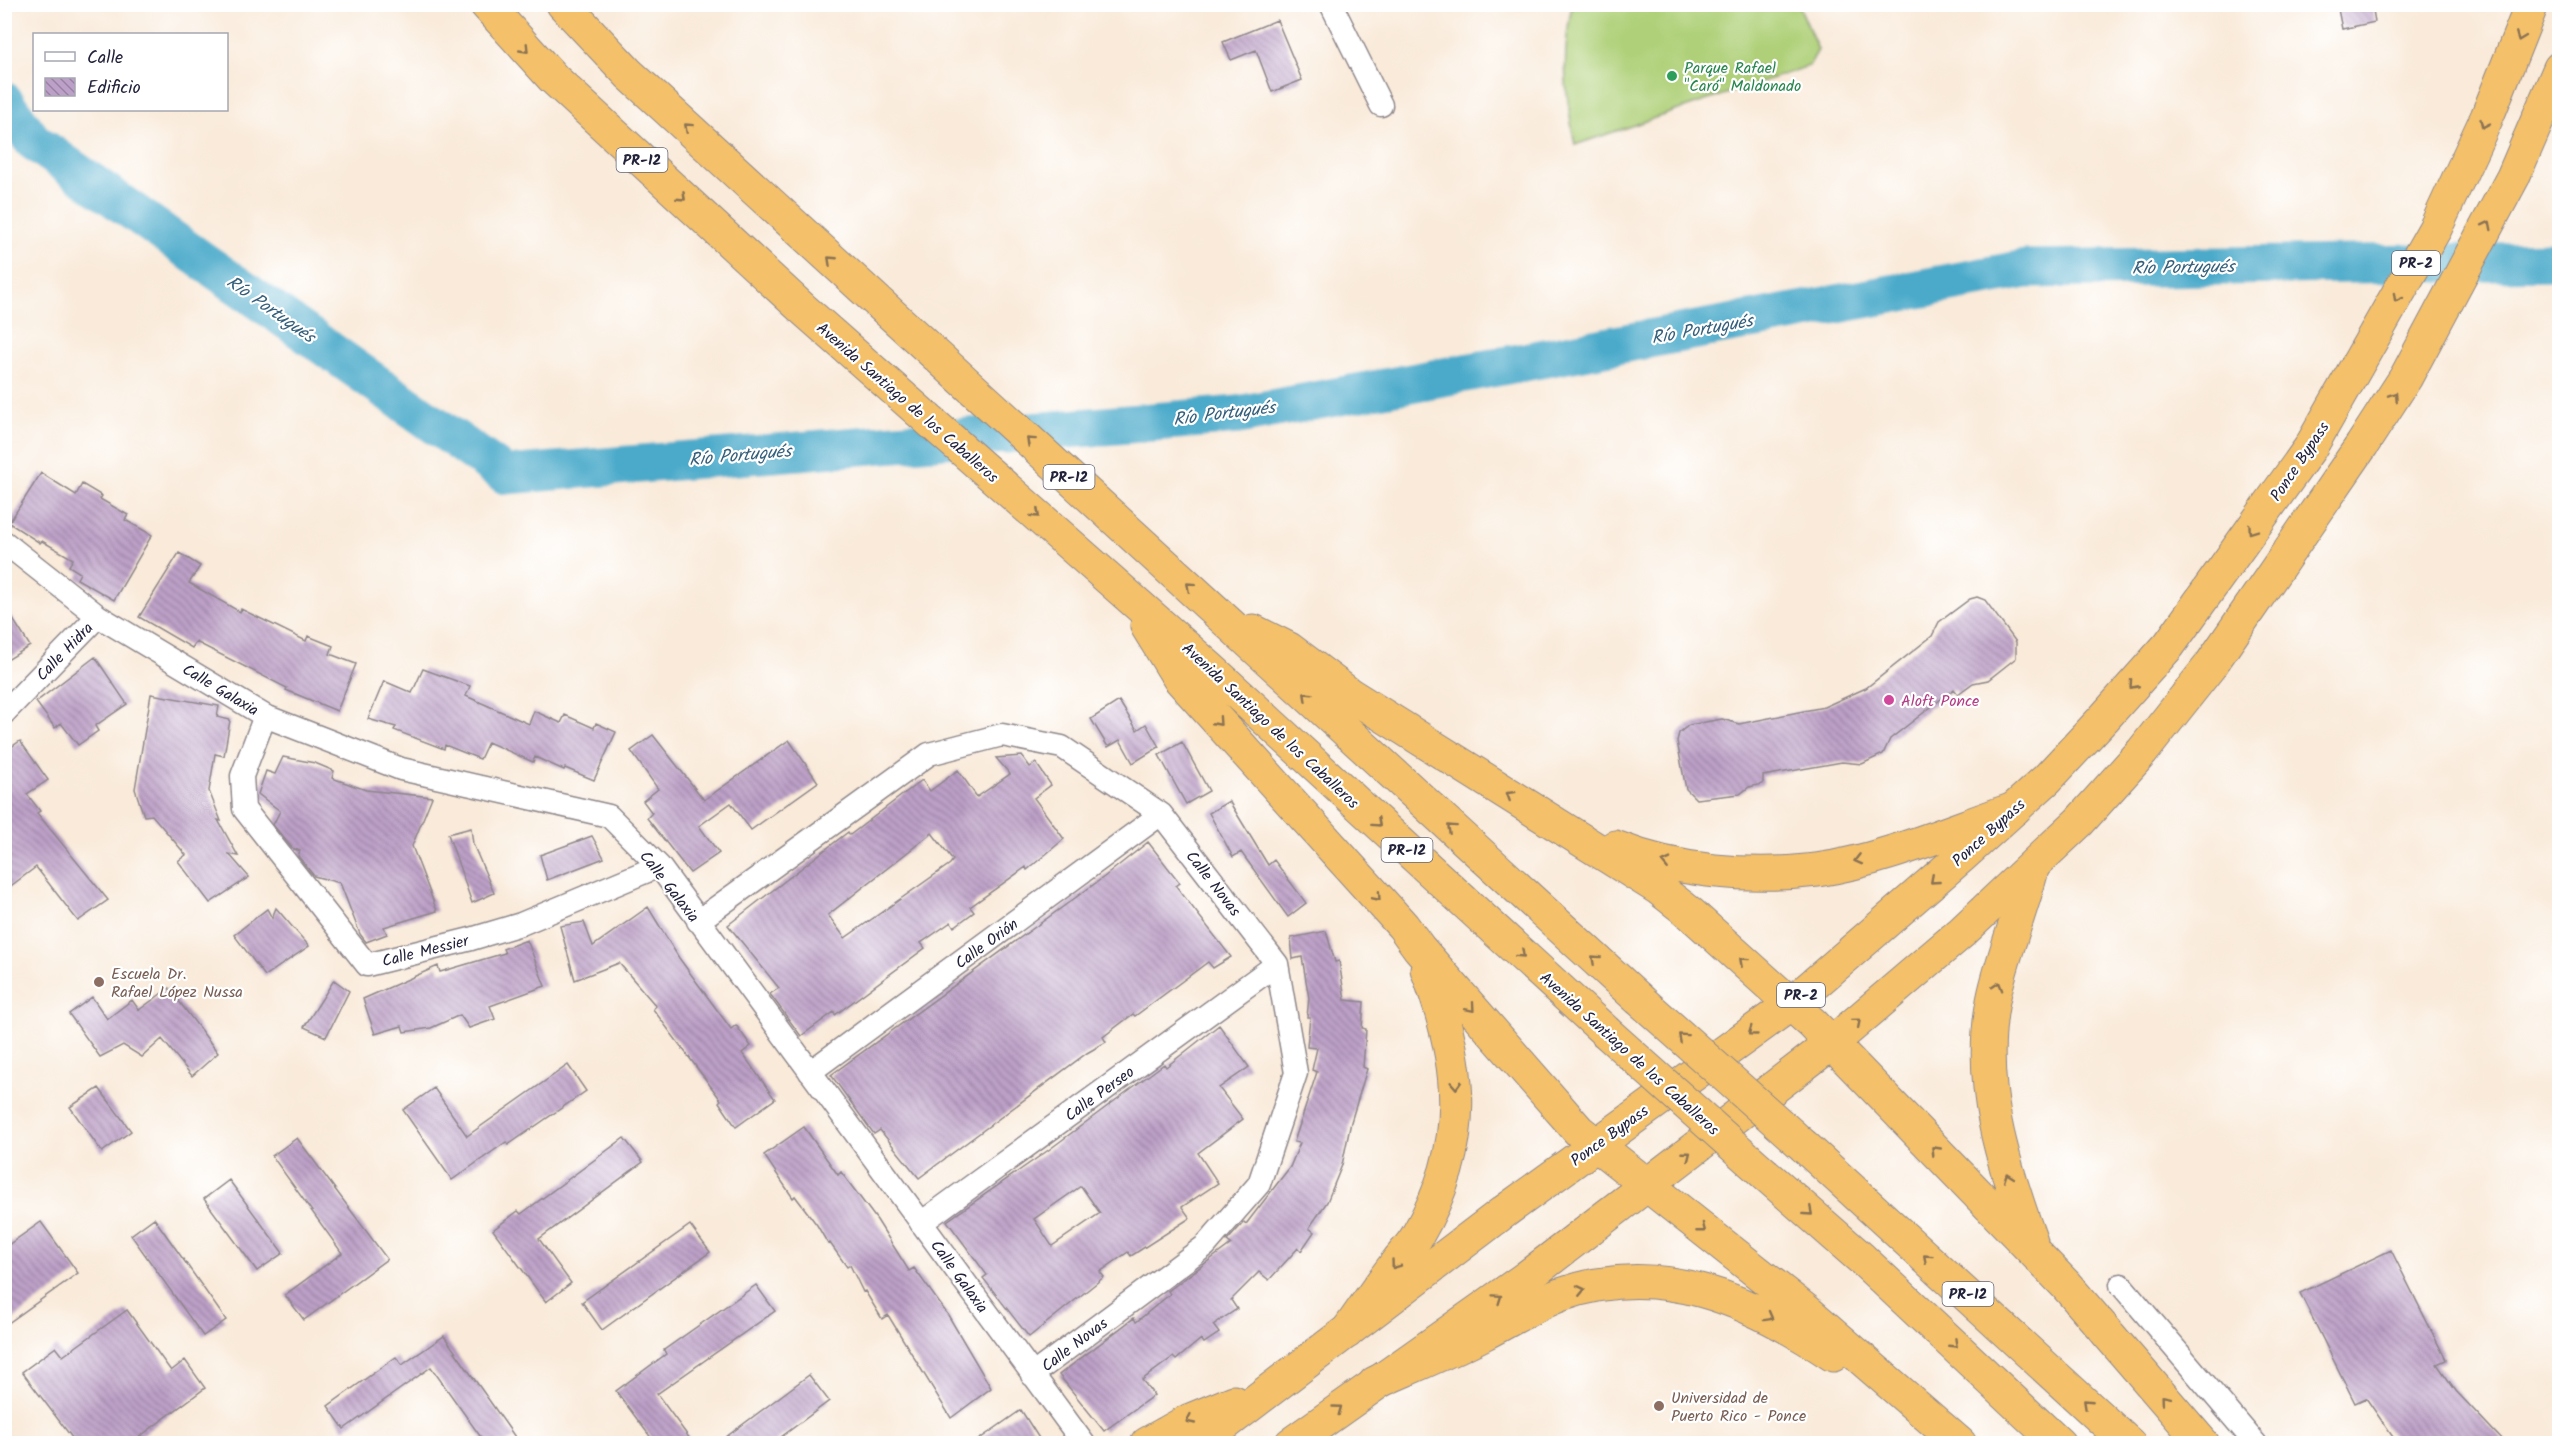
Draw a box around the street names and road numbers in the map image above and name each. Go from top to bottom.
road number: PR-12 [616,148,668,172]
road number: PR-2 [2392,251,2440,275]
street label: Avenida Santiago de los Caballeros [810,317,1004,490]
street label: Ponce Bypass [2264,417,2336,507]
road number: PR-12 [1044,465,1094,489]
street label: Calle Hidra [30,617,100,687]
street label: Avenida Santiago de los Caballeros [1176,637,1364,815]
street label: Calle Galaxia [177,658,263,723]
street label: Ponce Bypass [1947,793,2032,873]
road number: PR-12 [1382,838,1432,862]
street label: Calle Galaxia [633,846,705,928]
street label: Calle Novas [1179,846,1247,922]
street label: Calle Orión [950,913,1024,976]
street label: Calle Messier [379,928,473,974]
street label: Avenida Santiago de los Caballeros [1533,966,1725,1142]
road number: PR-2 [1777,983,1825,1007]
street label: Calle Perseo [1060,1060,1140,1128]
street label: Ponce Bypass [1565,1099,1654,1173]
street label: Calle Galaxia [924,1235,994,1319]
road number: PR-12 [1942,1282,1994,1306]
street label: Calle Novas [1036,1312,1114,1379]

